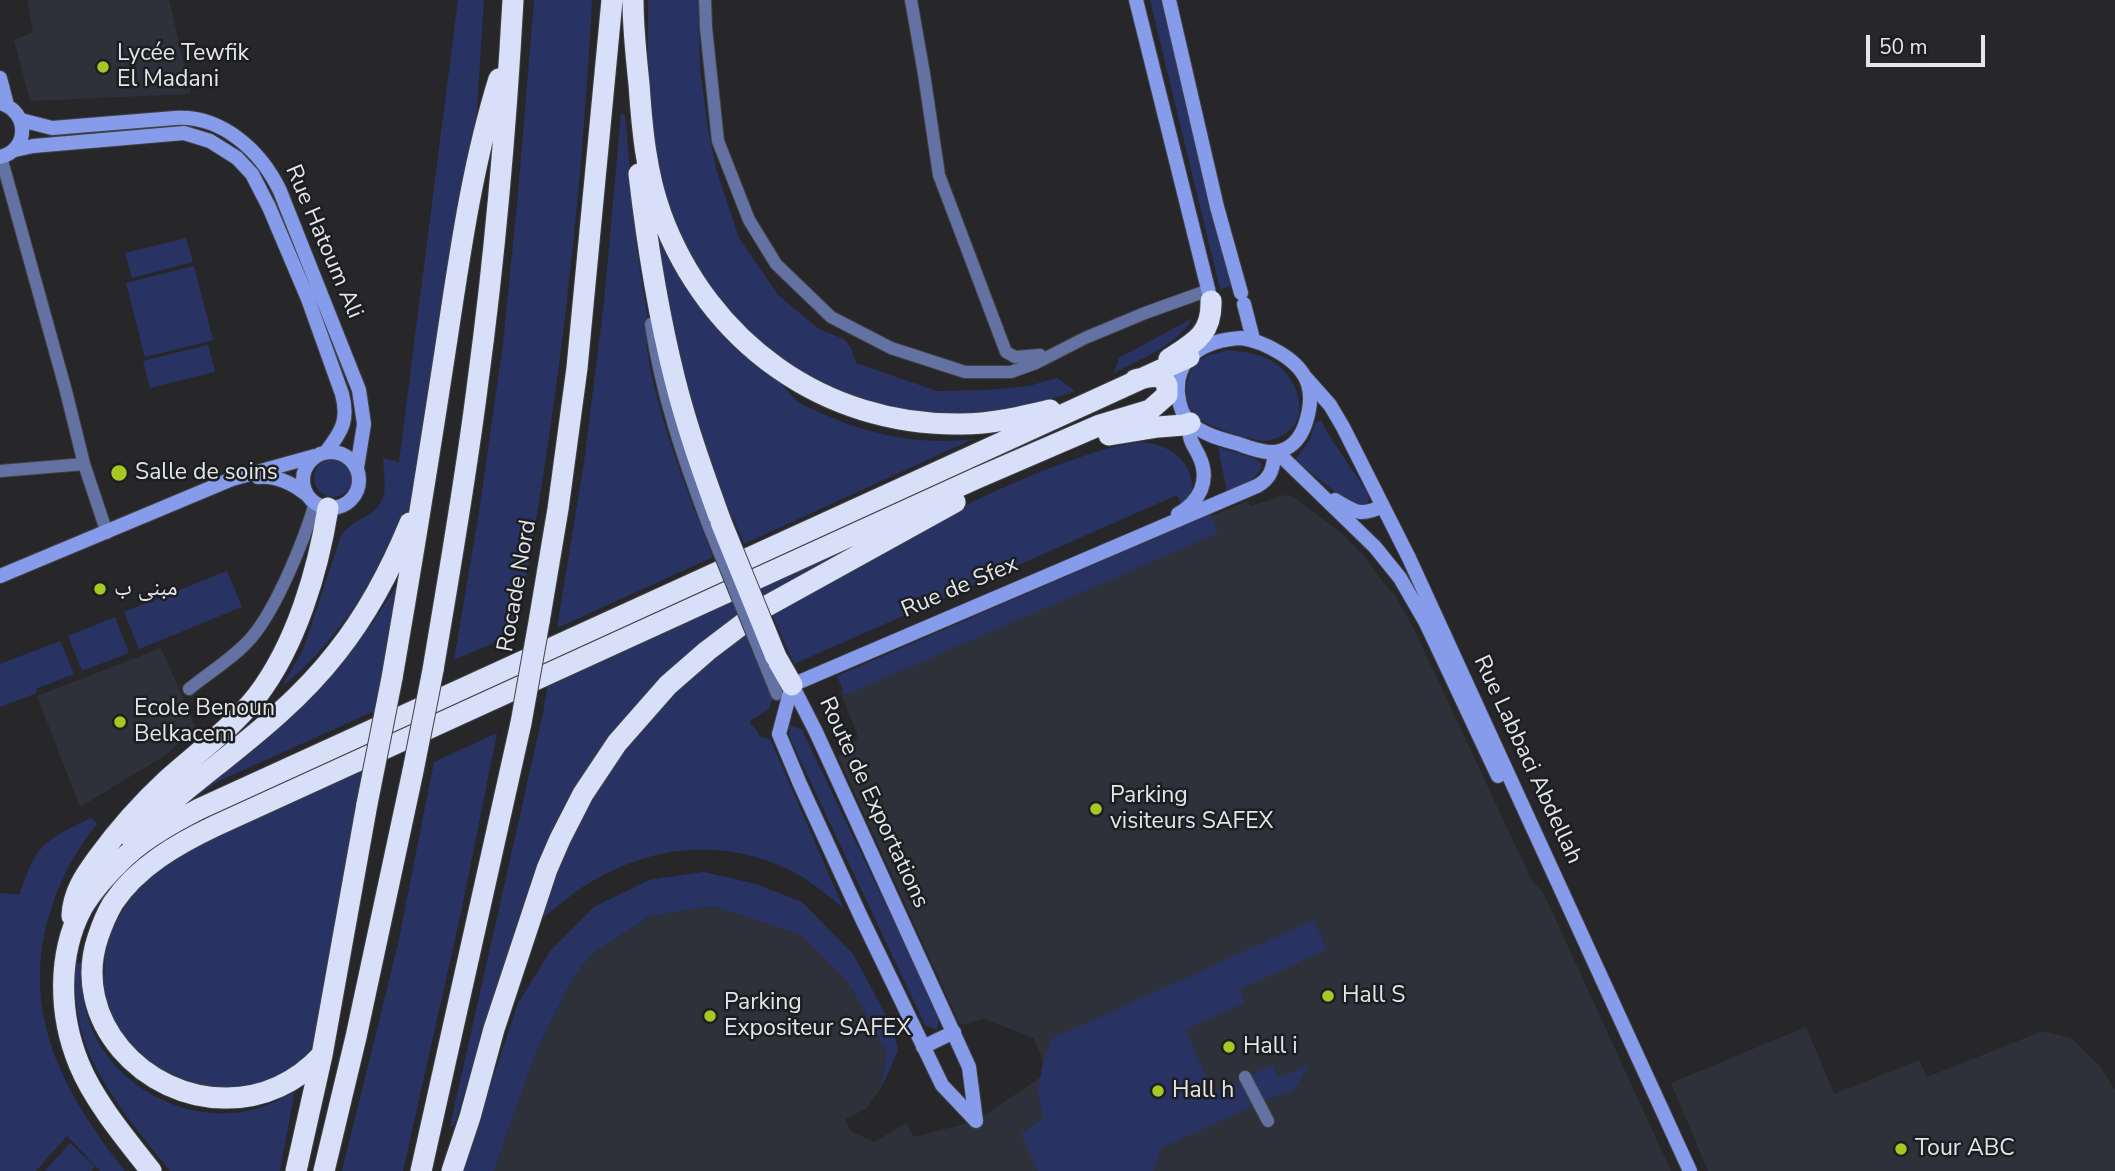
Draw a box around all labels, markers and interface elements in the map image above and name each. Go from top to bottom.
scale bar [1870,21,1989,65]
text: 50 m [1879,33,1928,61]
place label: Lycée Tewfik El Madani [117,40,249,94]
marker: Lycée Tewfik El Madani [95,59,111,75]
street label: Rue Hatoum Ali [278,161,368,323]
place label: Salle de soins [135,459,278,487]
marker: Salle de soins [109,463,129,483]
street label: Rocade Nord [493,518,543,654]
street label: Rue de Sfex [898,551,1022,625]
place label: مبنى ب [114,575,177,603]
marker: مبنى ب [92,581,108,597]
street label: Rue Labbaci Abdellah [1467,651,1587,869]
street label: Route de Exportations [812,693,934,913]
place label: Ecole Benoun Belkacem [134,695,275,749]
marker: Ecole Benoun Belkacem [112,714,128,730]
place label: Parking visiteurs SAFEX [1110,782,1273,836]
marker: Parking visiteurs SAFEX [1088,801,1104,817]
place label: Hall S [1342,982,1405,1010]
marker: Hall S [1320,988,1336,1004]
place label: Parking Expositeur SAFEX [724,989,911,1043]
marker: Parking Expositeur SAFEX [702,1008,718,1024]
place label: Hall i [1243,1033,1298,1061]
marker: Hall i [1221,1039,1237,1055]
place label: Hall h [1172,1077,1234,1105]
marker: Hall h [1150,1083,1166,1099]
place label: Tour ABC [1915,1135,2015,1163]
marker: Tour ABC [1893,1141,1909,1157]

